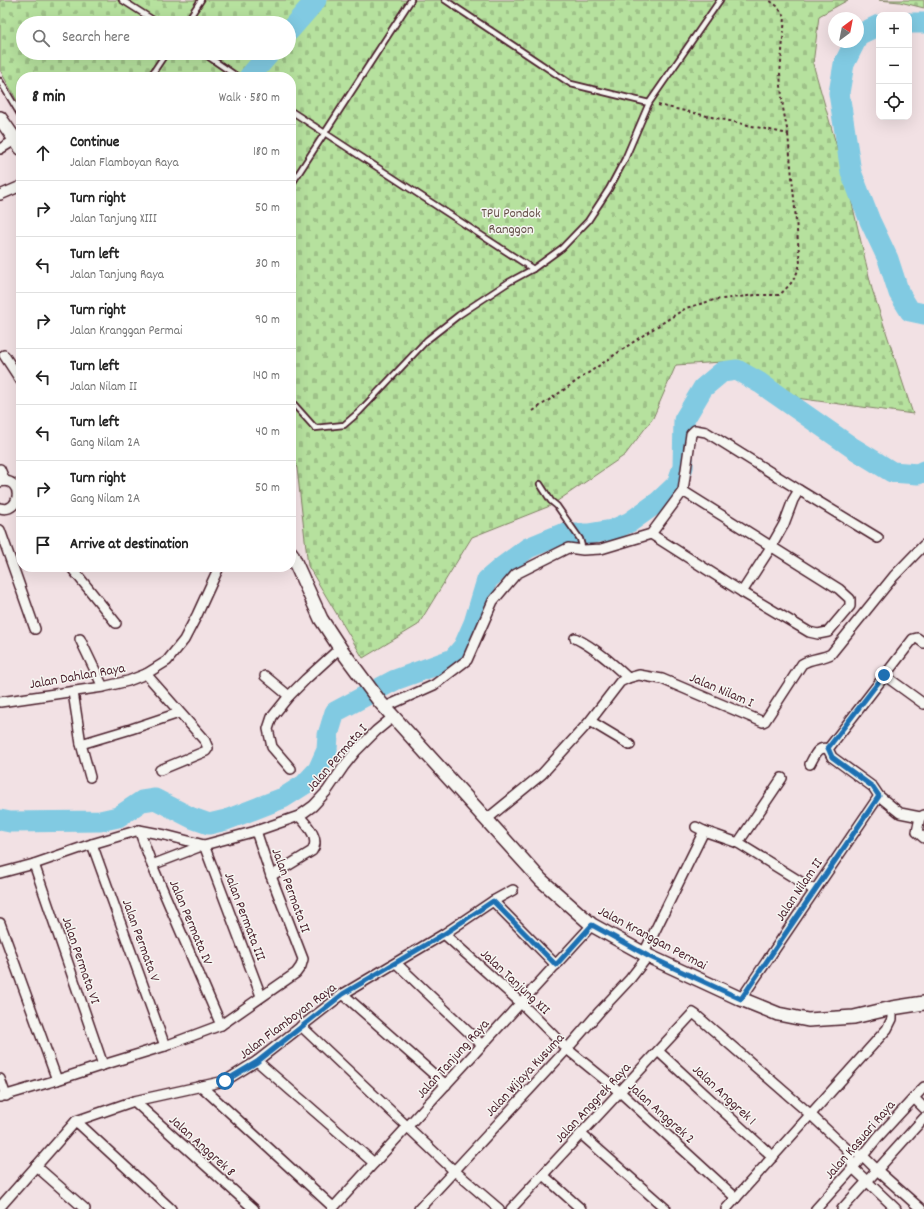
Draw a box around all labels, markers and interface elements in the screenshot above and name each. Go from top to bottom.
north arrow [828,12,864,48]
map controls [876,12,912,120]
button: + [876,12,912,48]
search box [16,16,296,60]
icon: search [30,27,52,49]
text: Search here [62,27,130,49]
button: − [876,48,912,84]
button: locate [876,84,912,120]
text: 8 min [32,86,65,110]
text: Walk · 580 m [219,89,280,108]
text: Continue [70,132,119,154]
icon: ahead [32,142,54,164]
text: 180 m [253,143,280,162]
text: Jalan Flamboyan Raya [70,154,178,173]
text: Turn right [70,188,126,210]
icon: right [32,198,54,220]
text: 50 m [255,199,280,218]
park label: TPU Pondok Ranggon [481,204,541,240]
text: Jalan Tanjung XIII [70,210,157,229]
text: Turn left [70,244,119,266]
icon: left [32,254,54,276]
text: 30 m [255,255,280,274]
text: Jalan Tanjung Raya [70,266,164,285]
text: Turn right [70,300,126,322]
icon: right [32,310,54,332]
text: 90 m [255,311,280,330]
text: Jalan Kranggan Permai [70,322,182,341]
text: Turn left [70,356,119,378]
icon: left [32,366,54,388]
text: 140 m [253,367,280,386]
text: Jalan Nilam II [70,378,137,397]
text: Turn left [70,412,119,434]
icon: left [32,422,54,444]
text: 40 m [256,423,280,442]
text: Gang Nilam 2A [70,434,140,453]
text: Turn right [70,468,126,490]
icon: right [32,478,54,500]
text: 50 m [255,479,280,498]
text: Gang Nilam 2A [70,490,140,509]
icon: arrive [32,534,54,556]
text: Arrive at destination [70,534,188,556]
street label: Jalan Dahlan Raya [28,659,127,695]
route end [875,666,893,684]
street label: Jalan Nilam I [686,668,757,714]
street label: Jalan Permata I [302,719,373,797]
street label: Jalan Permata II [266,846,315,936]
street label: Jalan Nilam II [771,854,828,926]
street label: Jalan Permata III [218,870,270,964]
street label: Jalan Permata IV [163,877,217,969]
street label: Jalan Permata V [116,896,164,985]
street label: Jalan Kranggan Permai [594,902,711,976]
street label: Jalan Permata VI [56,914,105,1008]
street label: Jalan Tanjung XII [475,945,554,1021]
street label: Jalan Flamboyan Raya [236,978,341,1065]
street label: Jalan Tanjung Raya [412,1015,495,1104]
street label: Jalan Wijaya Kusuma [481,1029,570,1122]
street label: Jalan Anggrek Raya [551,1058,636,1148]
street label: Jalan Anggrek 1 [687,1061,760,1130]
route start [216,1072,234,1090]
street label: Jalan Anggrek 2 [623,1078,699,1149]
street label: Jalan Kasuari Raya [820,1096,901,1184]
street label: Jalan Anggrek 8 [164,1111,240,1182]

